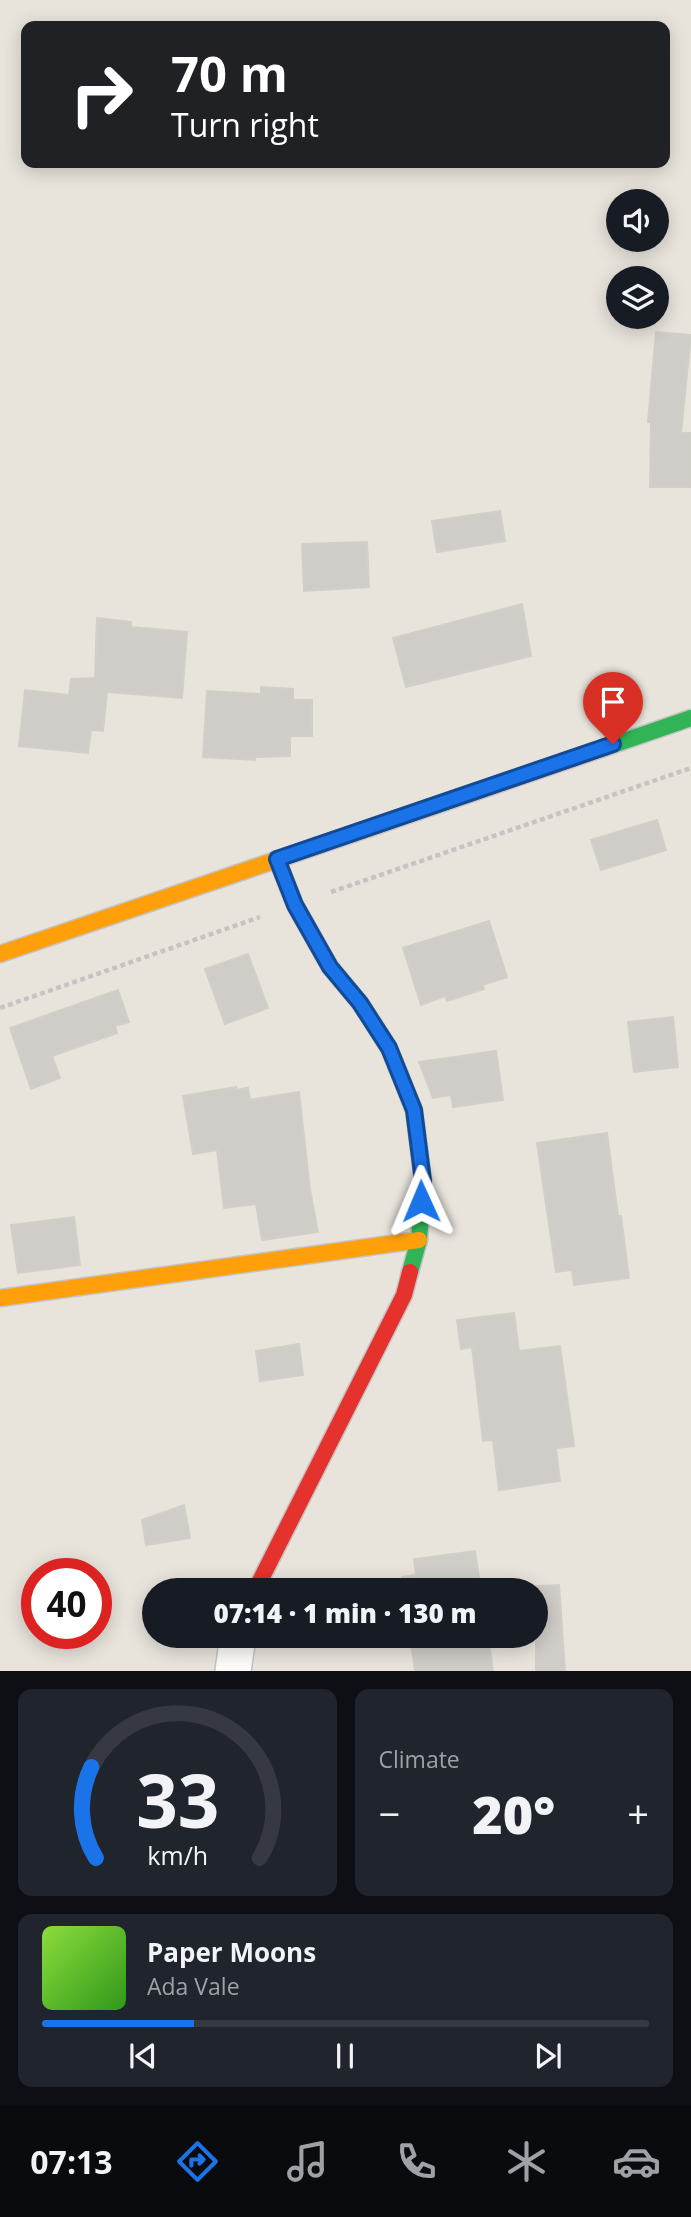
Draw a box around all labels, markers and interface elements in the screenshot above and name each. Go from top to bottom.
text: 70 m [171,40,288,106]
icon: right [56,49,147,140]
text: Turn right [171,103,319,146]
map controls [606,189,669,329]
button: sound [606,189,669,252]
button: layers [606,266,669,329]
pin [583,672,643,744]
icon: arrive [594,683,632,721]
position arrow [384,1164,458,1238]
speed limit sign: 40 [21,1558,112,1649]
text: 07:14 · 1 min · 130 m [214,1595,476,1631]
text: Climate [379,1743,460,1775]
text: 33 [136,1751,219,1850]
text: 20° [472,1778,555,1849]
text: − [379,1787,400,1839]
text: + [627,1787,649,1839]
text: km/h [147,1838,208,1872]
text: Paper Moons [147,1934,316,1970]
text: Ada Vale [147,1970,240,2002]
icon: previous [124,2037,162,2075]
icon: pause [326,2037,364,2075]
icon: next [529,2037,567,2075]
icon: directions [173,2137,222,2186]
icon: music [283,2137,332,2186]
icon: phone [392,2137,441,2186]
icon: climate [502,2137,551,2186]
icon: car [612,2137,661,2186]
text: 07:13 [30,2140,113,2183]

